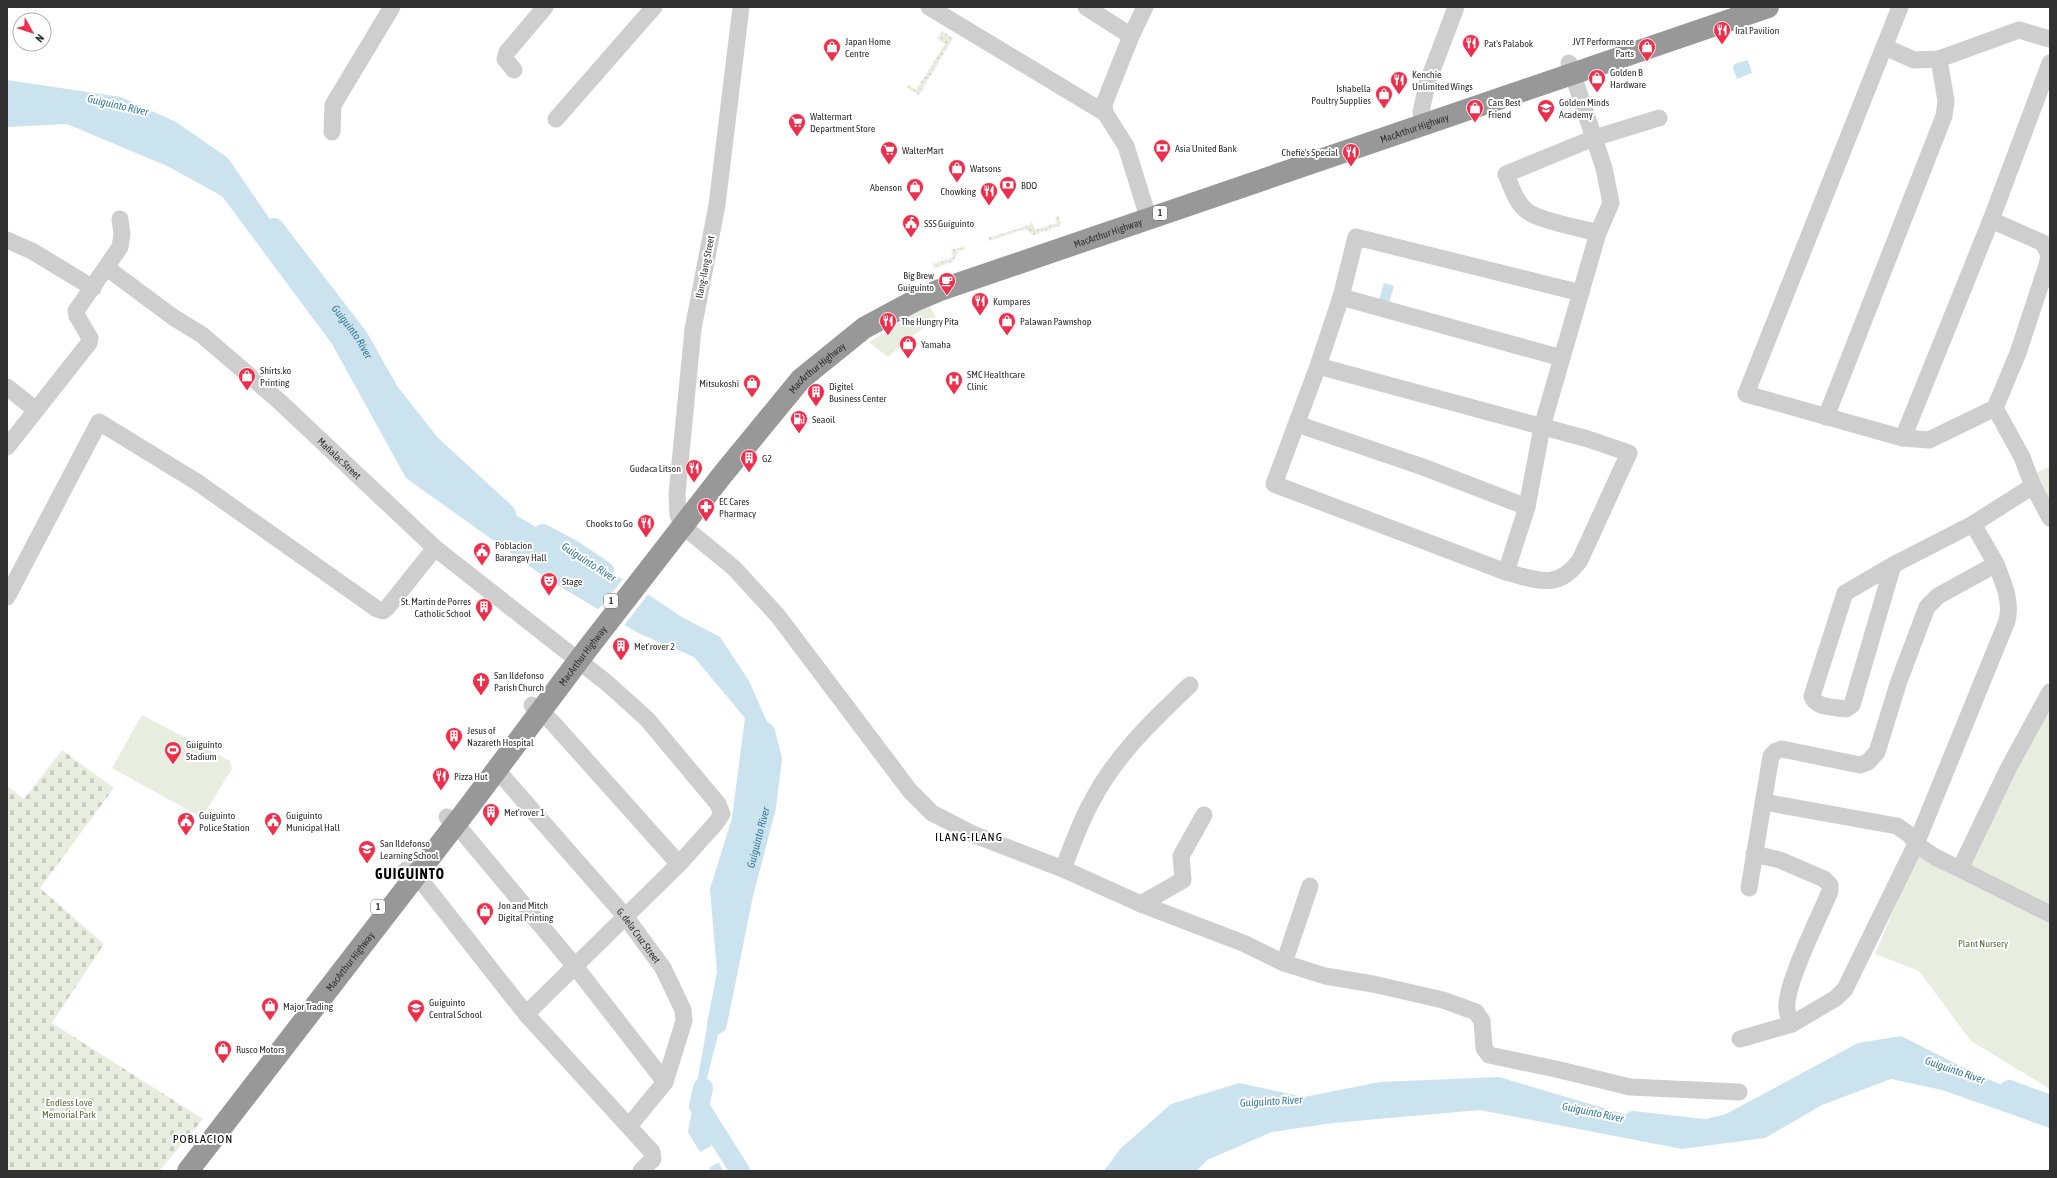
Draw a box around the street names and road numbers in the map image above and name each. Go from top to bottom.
street label: MacArthur Highway [1379,111,1450,145]
road number: 1 [1153,206,1167,220]
street label: MacArthur Highway [1072,216,1143,249]
street label: Ilang-ilang Street [694,235,716,299]
street label: MacArthur Highway [786,340,847,395]
street label: Mañalac Street [316,435,364,481]
road number: 1 [604,594,618,608]
street label: MacArthur Highway [556,624,609,688]
road number: 1 [371,900,385,914]
street label: G. dela Cruz Street [615,906,663,965]
street label: MacArthur Highway [324,929,376,993]

